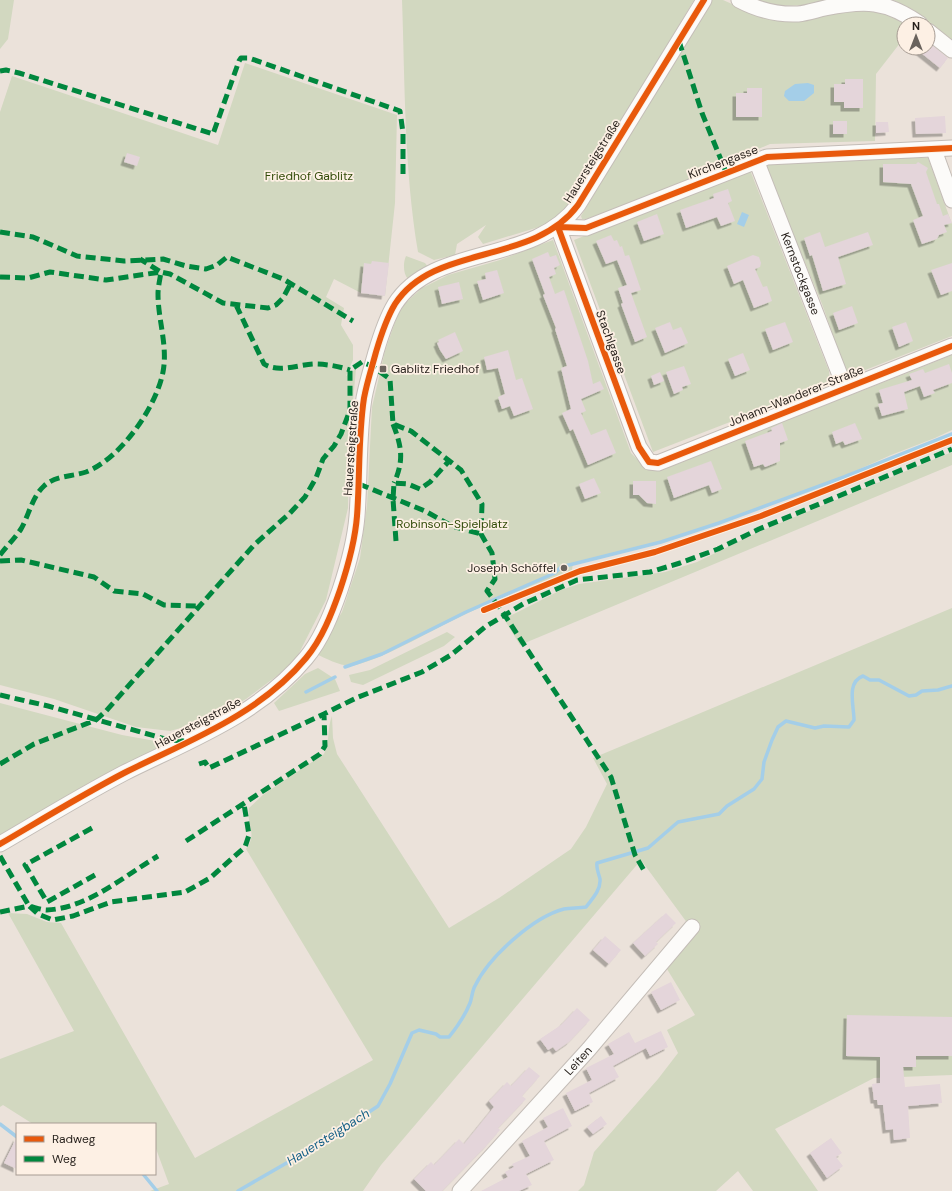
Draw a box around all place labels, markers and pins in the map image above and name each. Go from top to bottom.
place label: Gablitz Friedhof [391,361,479,377]
marker: Gablitz Friedhof [378,364,388,374]
place label: Joseph Schöffel [467,560,556,576]
marker: Joseph Schöffel [559,563,569,573]

